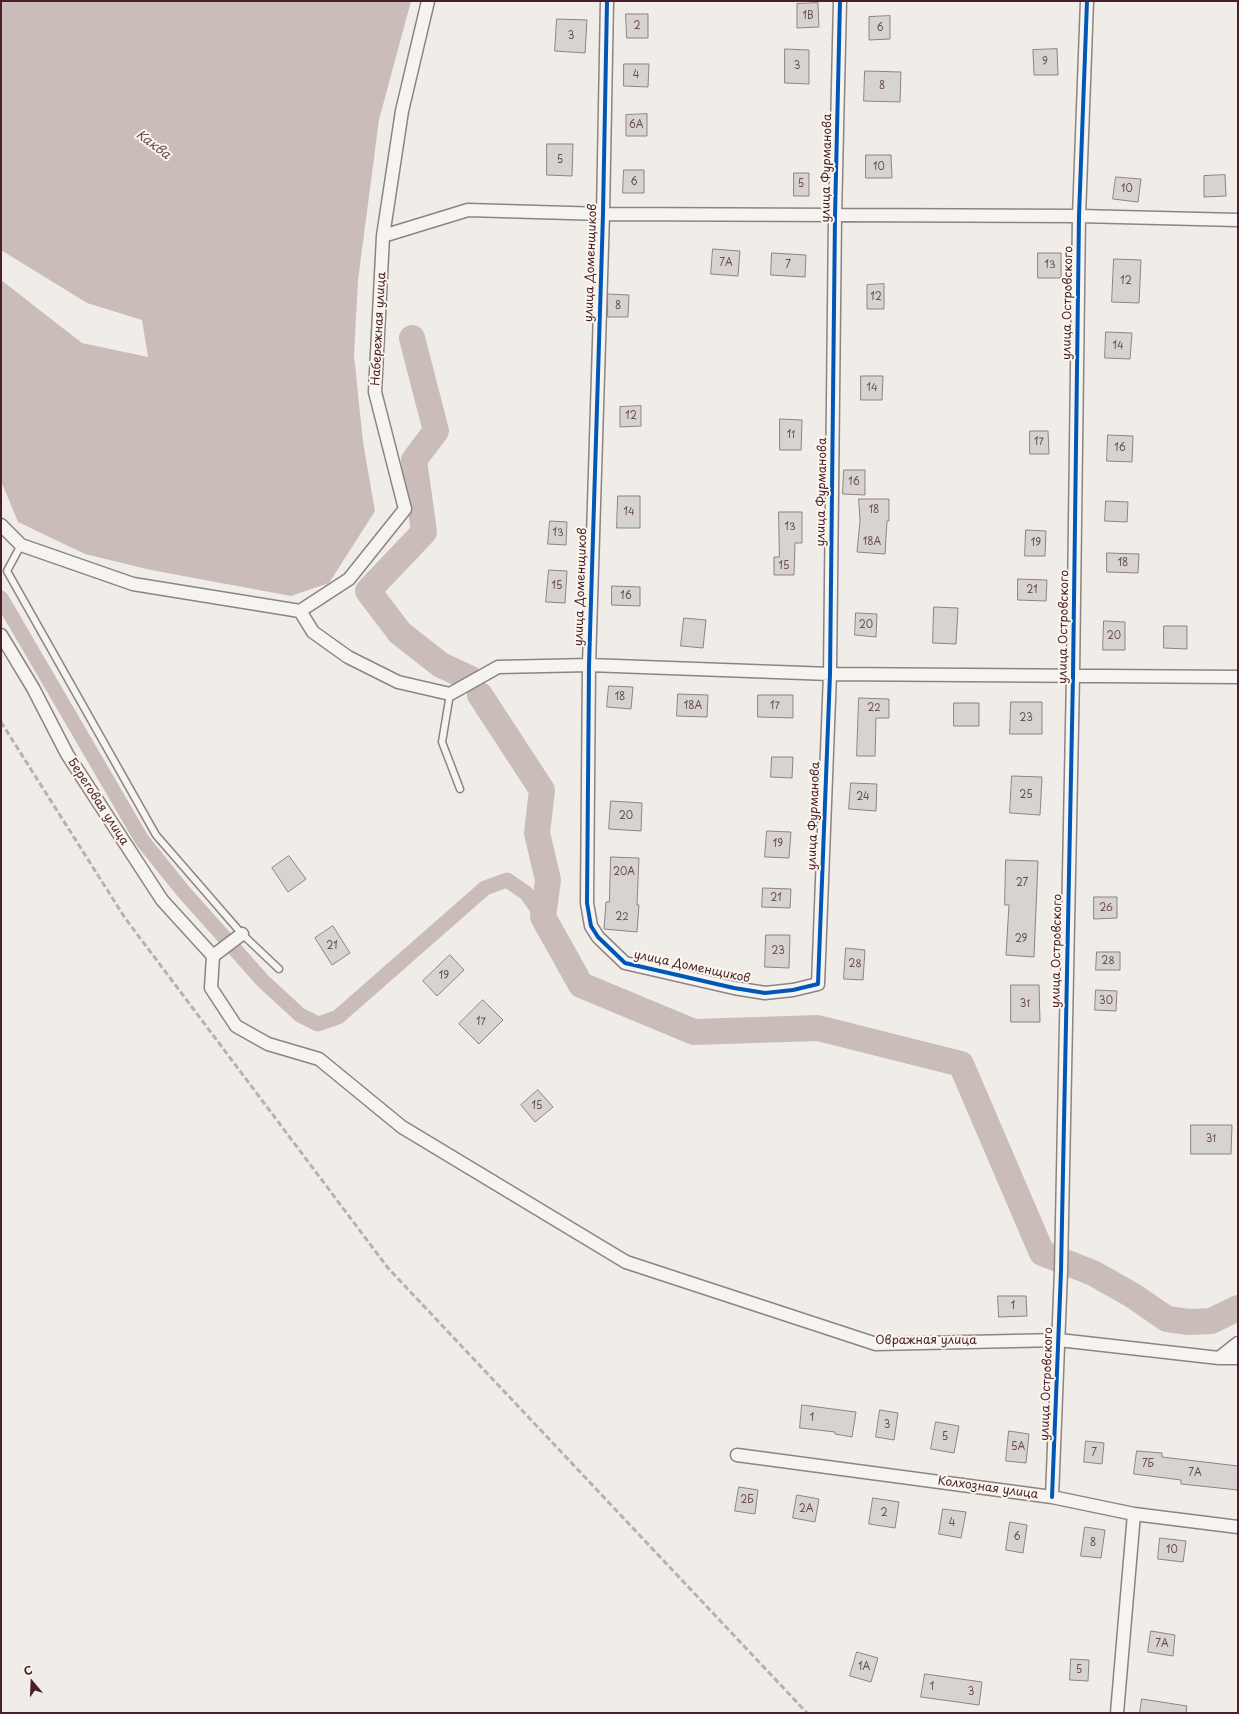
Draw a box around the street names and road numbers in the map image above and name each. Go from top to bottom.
street label: улица Фурманова [819,113,835,223]
street label: улица Доменщиков [582,204,600,322]
street label: улица Островского [1060,246,1076,360]
street label: Набережная улица [369,272,389,386]
street label: улица Фурманова [814,437,830,547]
street label: улица Доменщиков [572,528,590,646]
street label: улица Островского [1056,570,1072,684]
street label: Береговая улица [64,756,132,848]
street label: улица Фурманова [805,761,823,871]
street label: улица Островского [1049,894,1065,1008]
street label: улица Доменщиков [633,948,751,986]
street label: улица Островского [1038,1327,1056,1441]
street label: Овражная улица [875,1334,977,1348]
street label: Колхозная улица [937,1474,1039,1502]

